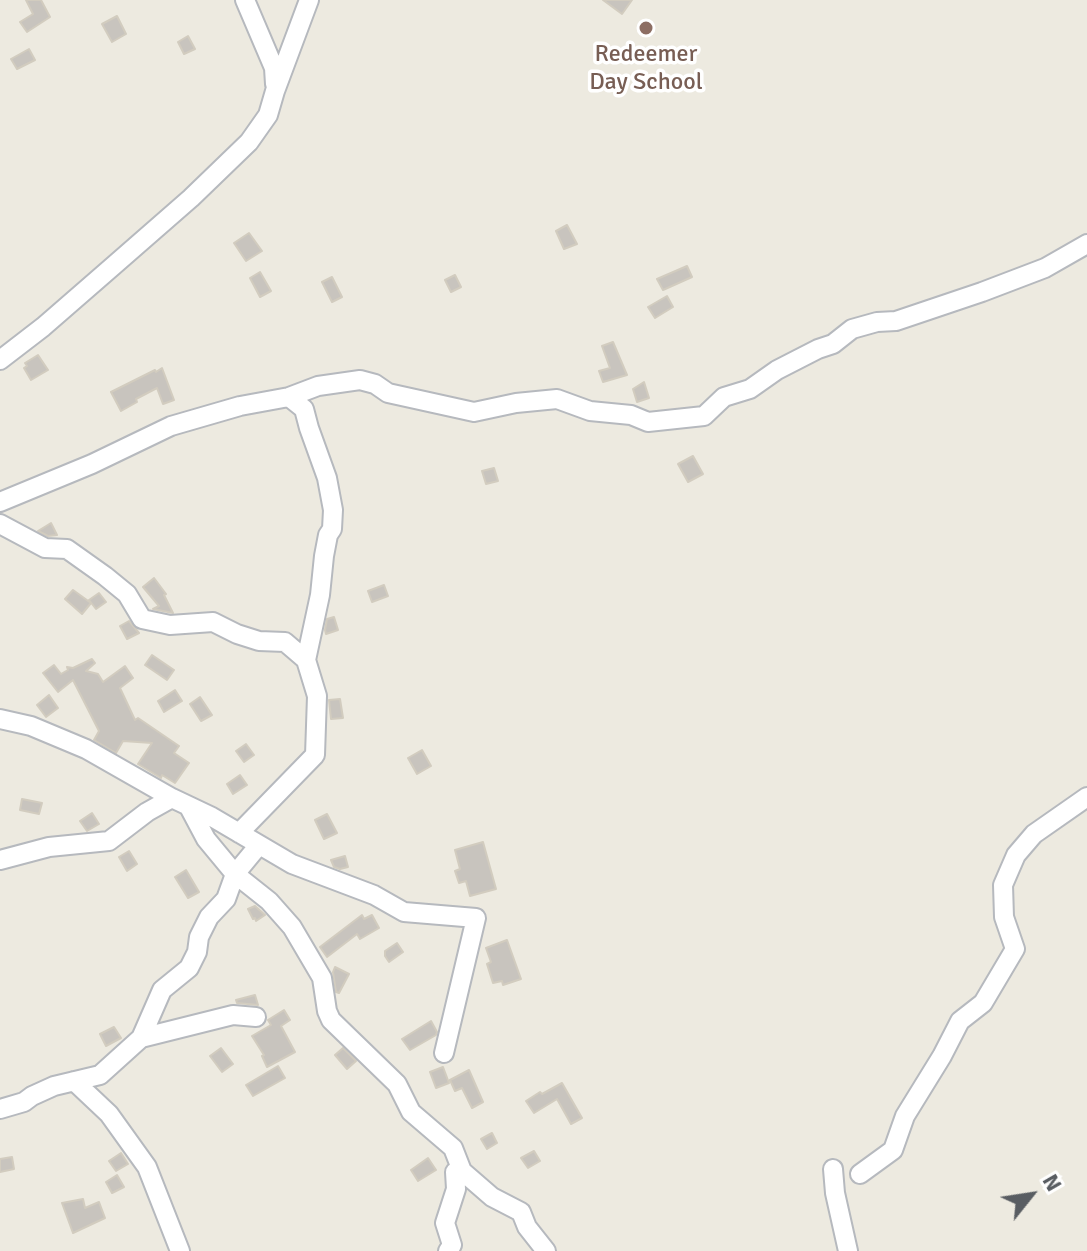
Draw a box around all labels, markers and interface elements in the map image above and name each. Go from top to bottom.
marker: Redeemer Day School [637,19,655,37]
place label: Redeemer Day School [589,41,703,97]
north arrow [991,1155,1071,1235]
text: N [1037,1169,1068,1196]

